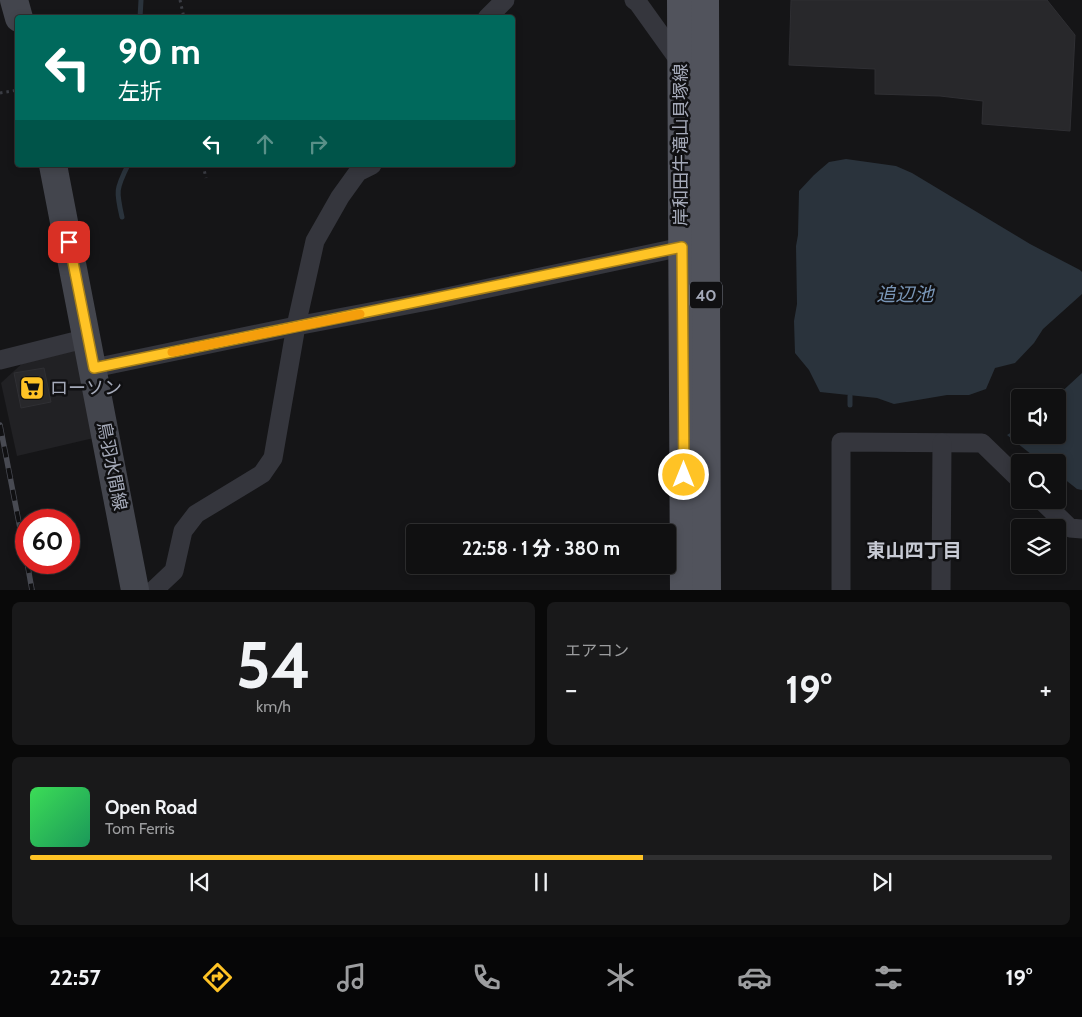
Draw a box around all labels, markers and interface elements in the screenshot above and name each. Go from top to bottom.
text: 90 m [118,30,201,73]
icon: left [35,35,100,100]
street label: 岸和田牛滝山貝塚線 [670,64,692,226]
text: 左折 [118,78,162,105]
icon: left [198,130,226,158]
icon: ahead [251,130,279,158]
icon: right [304,130,332,158]
pin [48,221,90,263]
icon: arrive [55,228,83,256]
road number: 40 [690,282,722,308]
water label: 追辺池 [876,283,935,306]
supermarket icon: ローソン [19,375,45,401]
place label: ローソン [50,377,122,399]
map controls [1011,389,1066,574]
button: sound [1011,389,1066,444]
street label: 鳥羽水間線 [93,420,131,512]
position arrow [657,448,709,500]
button: search [1011,454,1066,509]
speed limit sign: 60 [15,509,80,574]
button: layers [1011,519,1066,574]
text: 22:58 · 1 分 · 380 m [462,537,620,560]
district label: 東山四丁目 [866,539,962,562]
text: 54 [236,625,311,704]
text: エアコン [565,641,629,660]
text: 19° [785,666,832,713]
text: − [565,672,577,706]
text: + [1040,672,1052,706]
text: km/h [256,697,291,716]
text: Open Road [105,796,197,819]
text: Tom Ferris [105,819,175,838]
icon: previous [186,868,214,896]
icon: pause [527,868,555,896]
icon: next [868,868,896,896]
icon: directions [200,960,235,995]
icon: music [334,960,369,995]
icon: phone [469,960,504,995]
icon: climate [603,960,638,995]
icon: car [737,960,772,995]
icon: filters [871,960,906,995]
text: 22:57 [50,964,101,991]
text: 19° [1005,964,1032,991]

